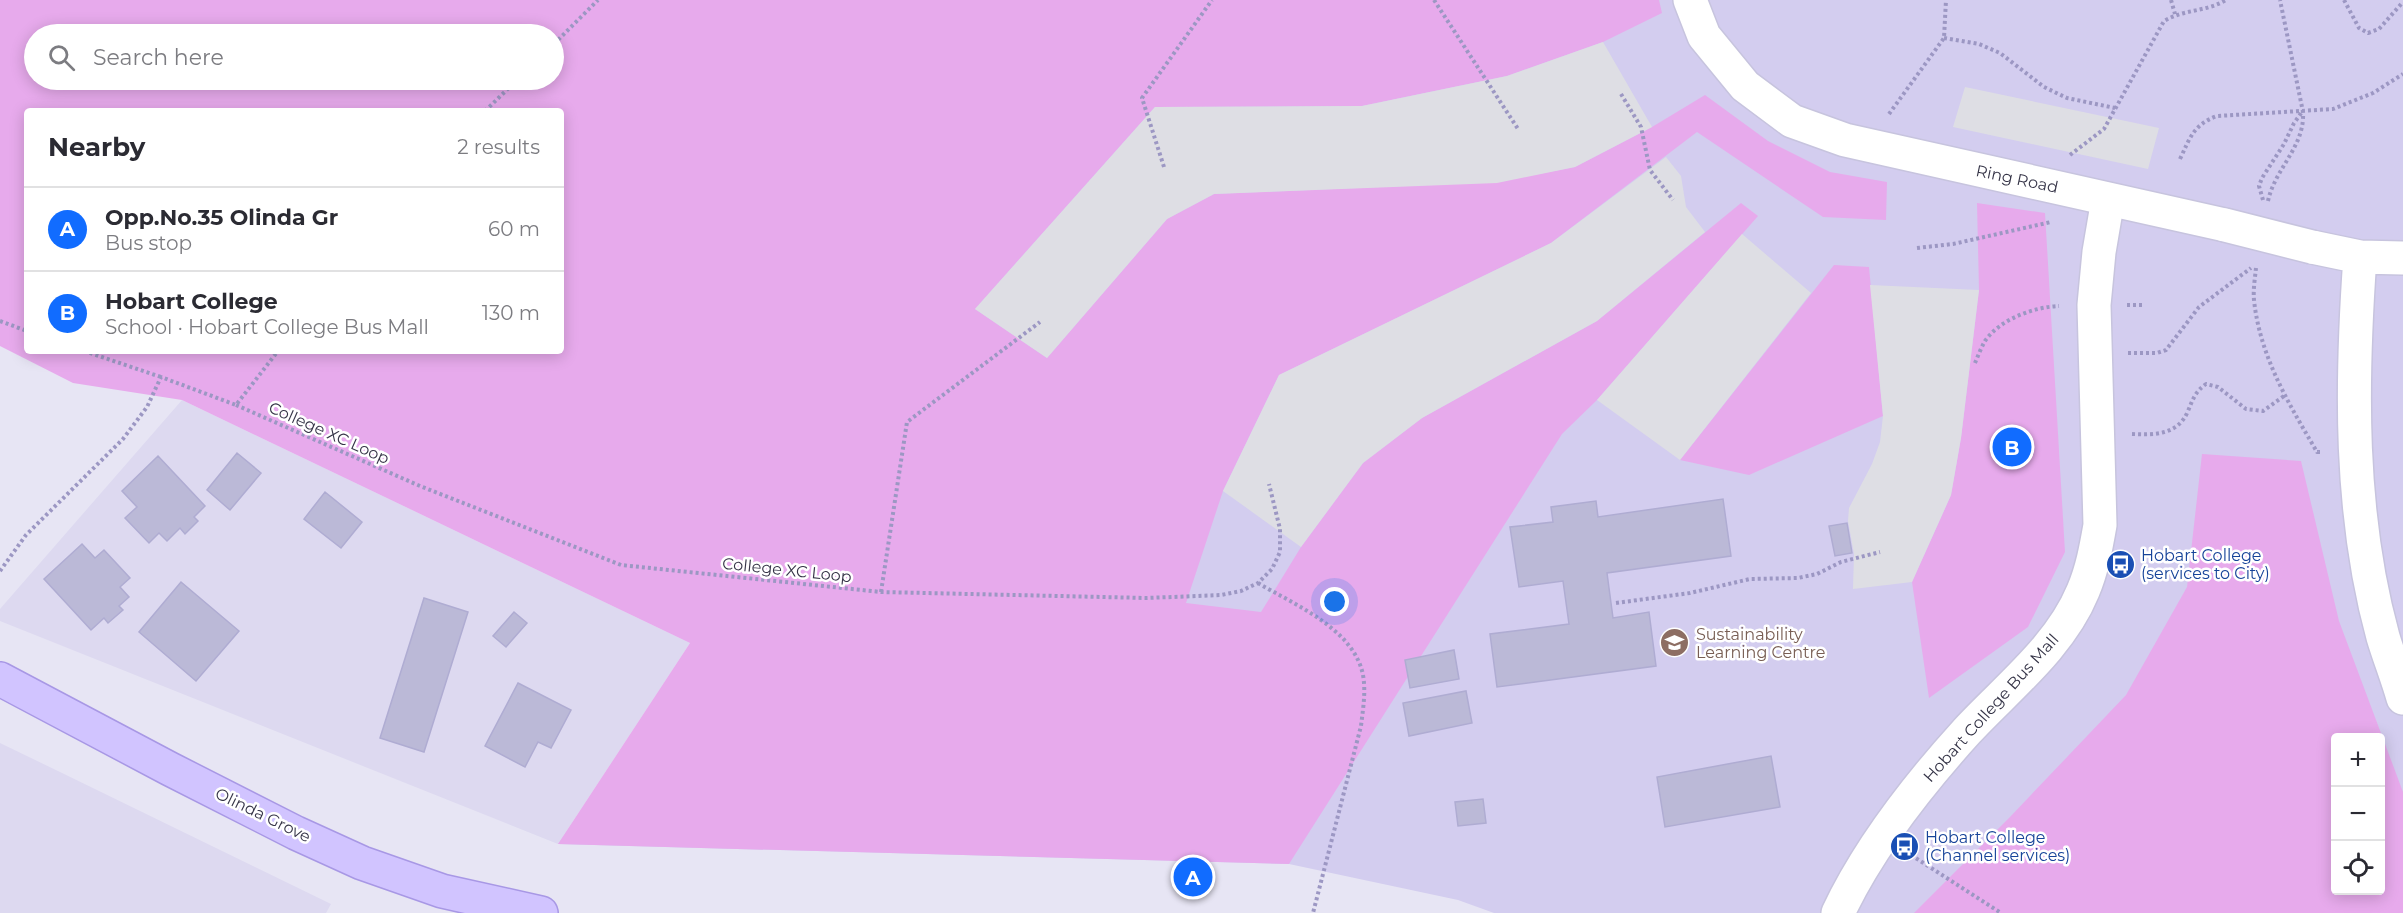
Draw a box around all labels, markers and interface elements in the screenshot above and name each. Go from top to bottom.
search box [24,24,564,90]
icon: search [45,41,78,74]
text: Search here [93,44,224,71]
text: Nearby [48,131,145,163]
text: 2 results [457,135,540,159]
street label: Ring Road [1974,161,2060,197]
text: Opp.No.35 Olinda Gr [105,204,338,231]
text: A [60,217,75,241]
text: 60 m [488,217,540,241]
text: Bus stop [105,231,192,255]
text: Hobart College [105,288,278,315]
text: B [60,301,75,325]
text: 130 m [482,301,540,325]
text: School · Hobart College Bus Mall [105,315,429,339]
street label: College XC Loop [266,398,392,468]
pin: B [1992,424,2032,470]
place label: Hobart College (services to City) [2141,546,2270,583]
bus stop icon: Hobart College (services to City) [2104,548,2136,580]
street label: College XC Loop [721,554,853,586]
your location [1320,587,1349,616]
place label: Sustainability Learning Centre [1696,625,1825,662]
school or university icon: Sustainability Learning Centre [1659,627,1691,659]
street label: Hobart College Bus Mall [1919,630,2063,786]
map controls [2331,733,2385,895]
button: + [2331,733,2385,787]
street label: Olinda Grove [212,784,314,846]
button: − [2331,787,2385,841]
place label: Hobart College (Channel services) [1925,828,2070,865]
bus stop icon: Hobart College (Channel services) [1888,830,1920,862]
button: locate [2331,841,2385,895]
pin: A [1174,854,1212,900]

